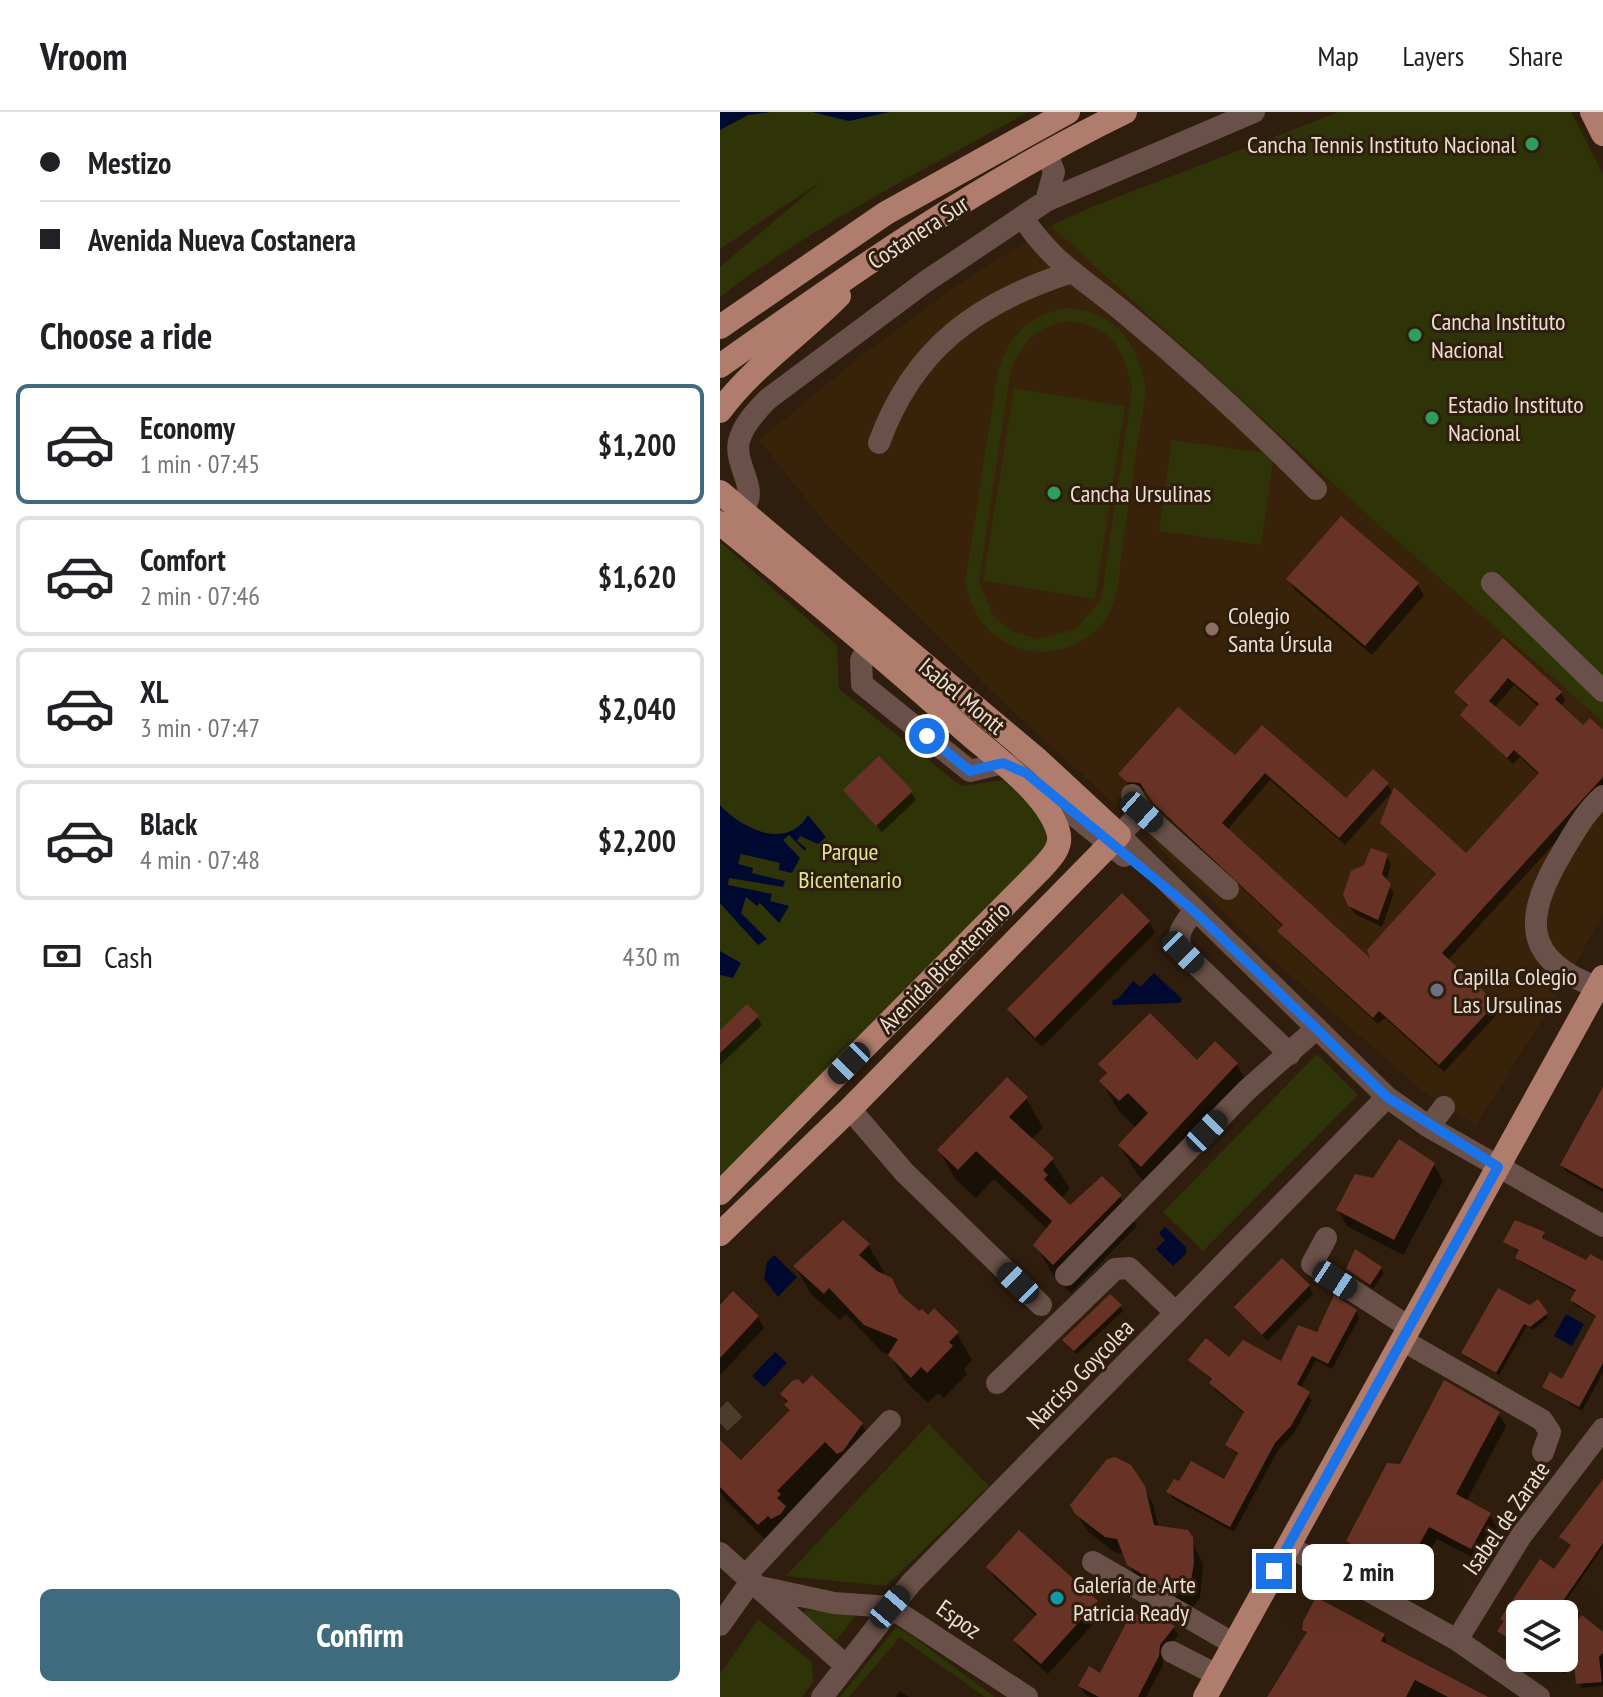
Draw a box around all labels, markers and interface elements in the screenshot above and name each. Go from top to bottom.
text: Vroom [40,31,127,80]
text: Map [1317,37,1359,74]
text: Layers [1403,37,1464,74]
text: Share [1508,37,1563,74]
place label: Cancha Tennis Instituto Nacional [1247,129,1516,160]
marker: Cancha Tennis Instituto Nacional [1523,135,1541,153]
text: Mestizo [88,143,171,182]
street label: Costanera Sur [862,188,975,276]
text: Avenida Nueva Costanera [88,220,356,259]
place label: Cancha Instituto Nacional [1431,306,1565,365]
text: Choose a ride [40,312,212,359]
marker: Cancha Instituto Nacional [1406,326,1424,344]
place label: Estadio Instituto Nacional [1448,389,1584,448]
icon: car [44,408,116,480]
text: Economy [140,408,235,447]
marker: Estadio Instituto Nacional [1423,409,1441,427]
text: $1,200 [598,425,676,464]
text: 1 min · 07:45 [140,447,260,480]
place label: Cancha Ursulinas [1070,478,1211,509]
marker: Cancha Ursulinas [1045,484,1063,502]
icon: car [44,540,116,612]
text: Comfort [140,540,226,579]
text: $1,620 [598,557,676,596]
text: 2 min · 07:46 [140,579,260,612]
place label: Colegio Santa Úrsula [1228,600,1333,659]
marker: Colegio Santa Úrsula [1203,620,1221,638]
street label: Isabel Montt [912,651,1012,741]
icon: car [44,672,116,744]
text: XL [140,672,169,711]
text: $2,040 [598,689,676,728]
text: 3 min · 07:47 [140,711,260,744]
route start [909,718,945,754]
car [1116,787,1168,837]
icon: car [44,804,116,876]
text: Black [140,804,197,843]
text: $2,200 [598,821,676,860]
park label: Parque Bicentenario [798,836,902,895]
text: 4 min · 07:48 [140,843,260,876]
street label: Avenida Bicentenario [871,894,1017,1040]
car [1158,927,1208,977]
icon: cash [40,934,84,978]
text: Cash [104,937,153,976]
text: 430 m [622,940,680,973]
place label: Capilla Colegio Las Ursulinas [1453,961,1577,1020]
marker: Capilla Colegio Las Ursulinas [1428,981,1446,999]
car [824,1038,874,1088]
car [1182,1105,1232,1157]
car [1308,1257,1362,1303]
car [992,1258,1044,1308]
street label: Narciso Goycolea [1020,1313,1140,1435]
street label: Isabel de Zarate [1456,1455,1556,1581]
callout: 2 min [1302,1543,1434,1599]
route end [1256,1553,1292,1589]
text: 2 min [1342,1555,1394,1588]
place label: Galería de Arte Patricia Ready [1073,1569,1196,1628]
car [865,1581,915,1633]
button: Confirm [40,1589,680,1681]
marker: Galería de Arte Patricia Ready [1048,1589,1066,1607]
street label: Espoz [931,1593,987,1645]
map controls [1506,1600,1578,1672]
button: layers [1506,1600,1578,1672]

